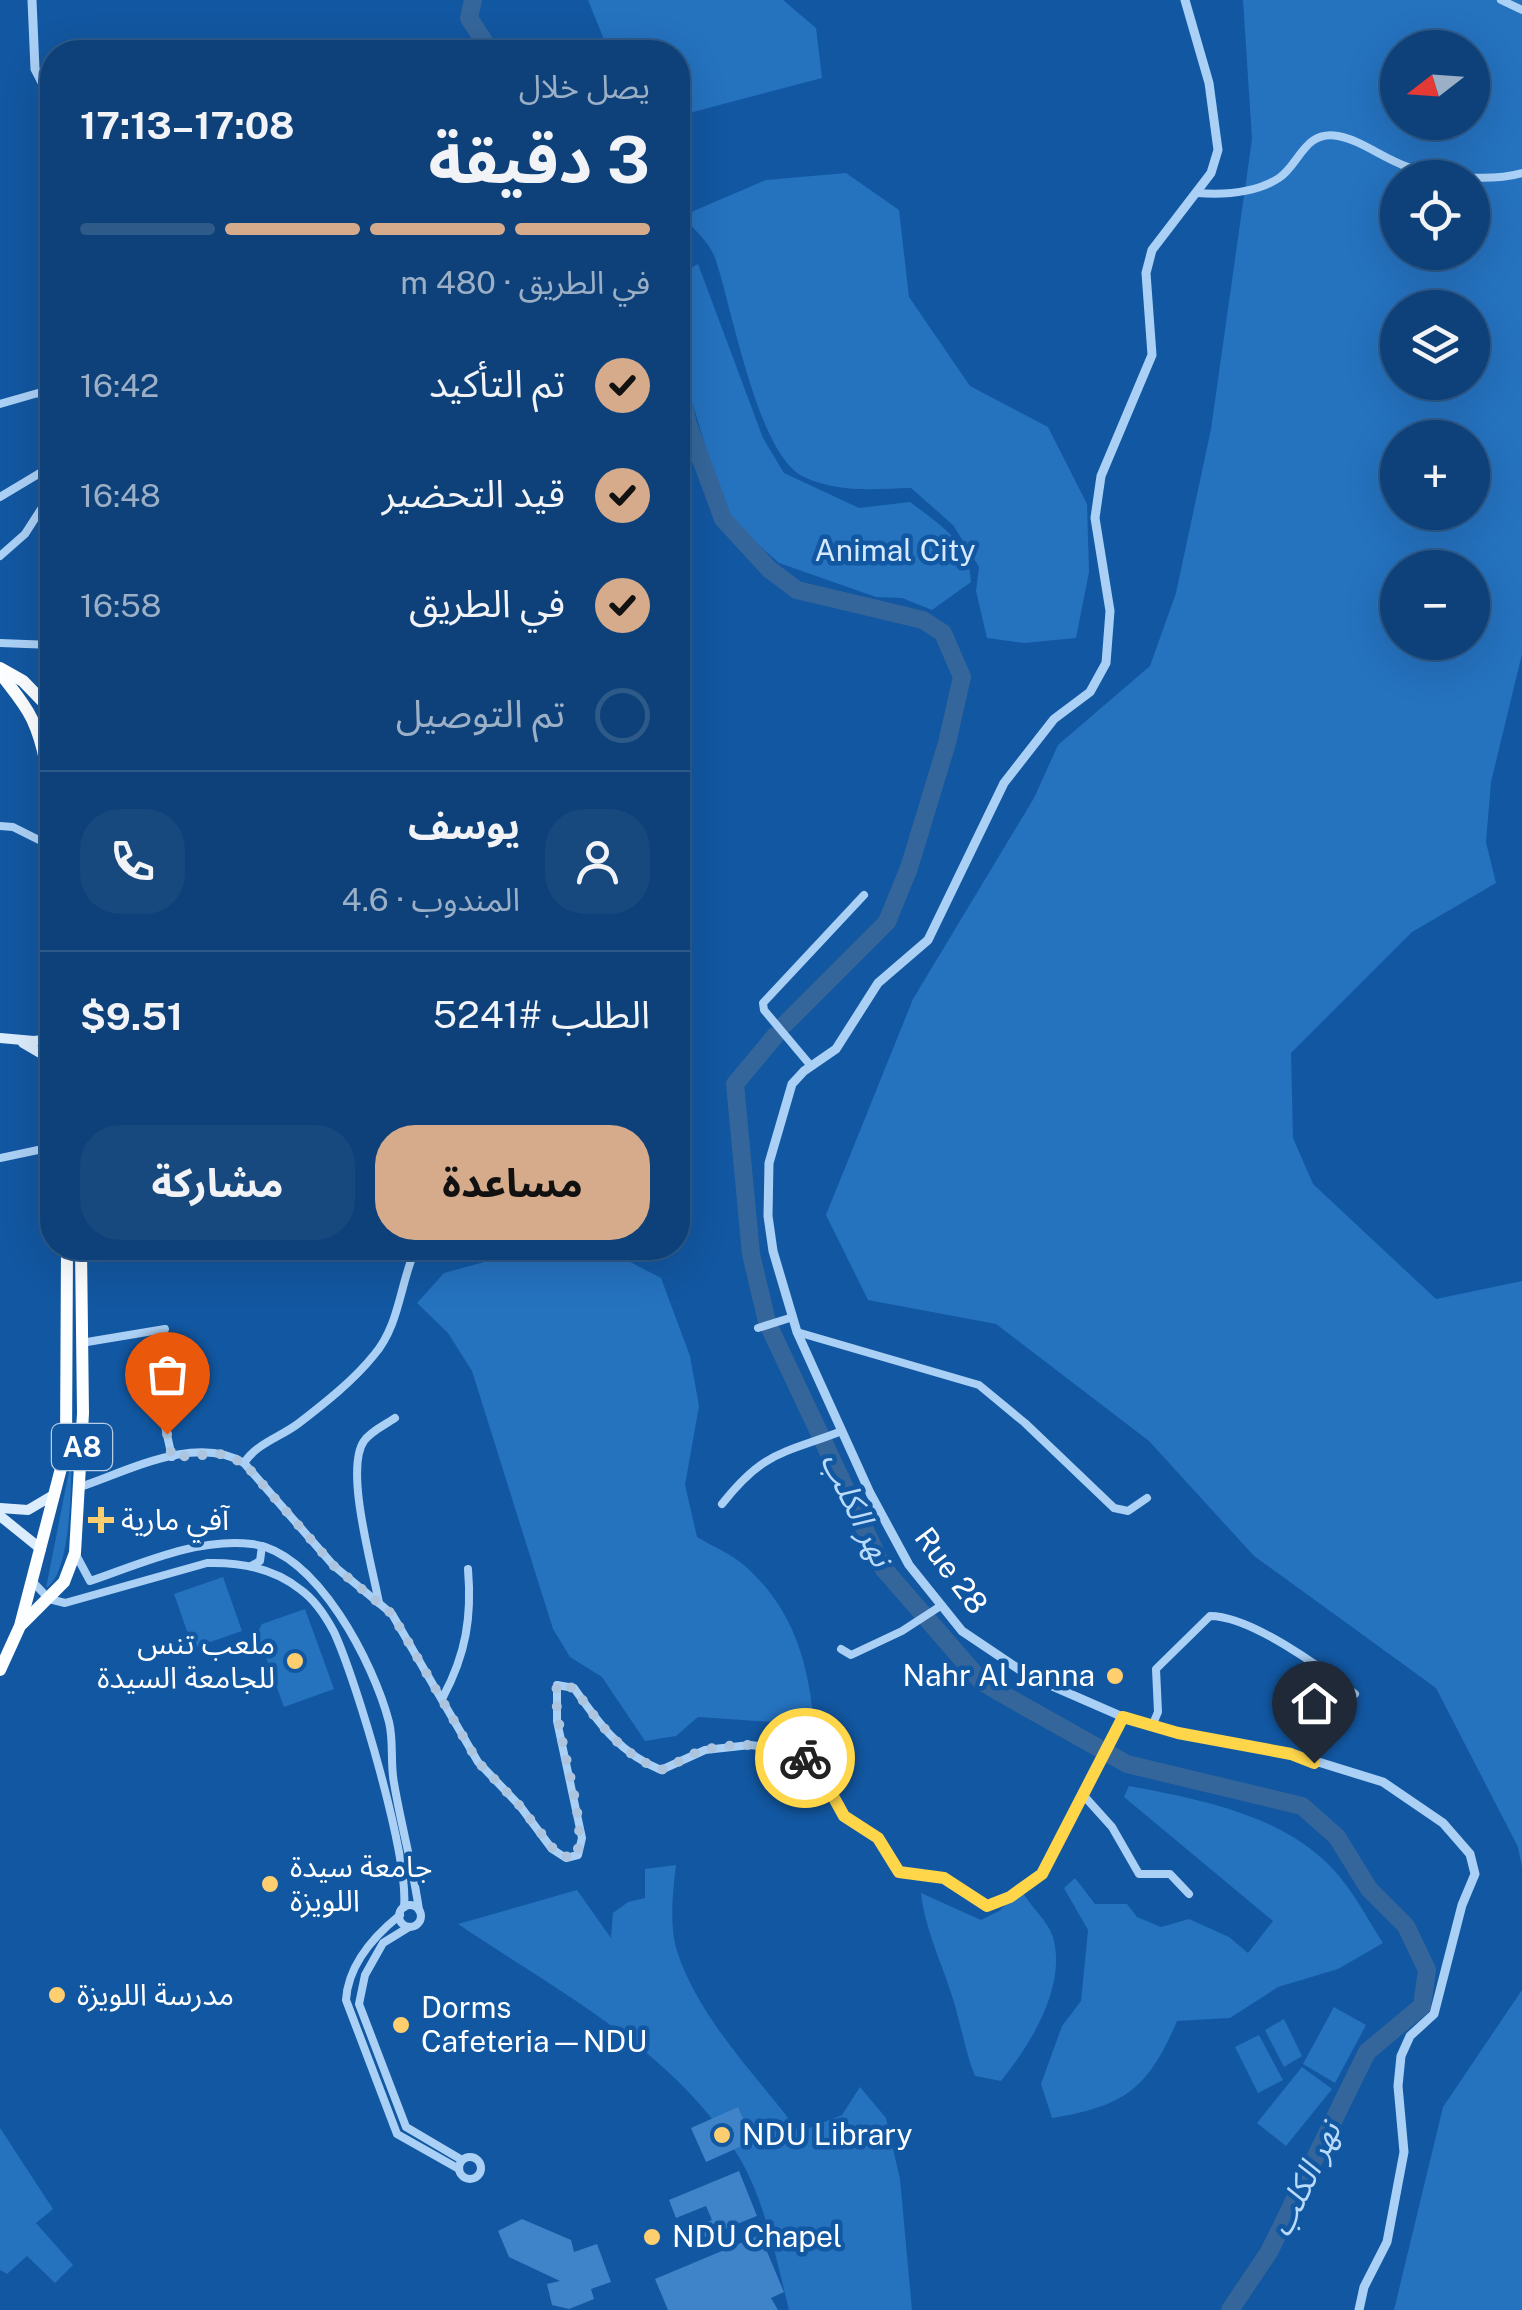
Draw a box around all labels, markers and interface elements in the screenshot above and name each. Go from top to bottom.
north arrow [1380,30,1490,140]
map controls [1380,30,1490,660]
text: يصل خلال [519,68,650,105]
text: 17:08–17:13 [80,103,295,148]
text: 3 دقيقة [429,121,650,198]
button: locate [1380,160,1490,270]
text: في الطريق · 480 m [400,264,650,301]
button: layers [1380,290,1490,400]
icon: check [595,358,650,413]
text: تم التأكيد [429,361,565,406]
text: 16:42 [80,367,159,404]
button: + [1380,420,1490,530]
icon: check [595,468,650,523]
text: قيد التحضير [382,471,565,516]
text: 16:48 [80,477,161,514]
park label: Animal City [815,532,975,568]
button: − [1380,550,1490,660]
icon: check [595,578,650,633]
text: في الطريق [409,581,565,626]
text: 16:58 [80,587,161,624]
text: تم التوصيل [396,691,565,736]
text: يوسف [408,803,520,848]
button: phone [80,809,185,914]
button: person [545,809,650,914]
text: المندوب · 4.6 [342,881,520,918]
text: الطلب #5241 [433,992,650,1037]
text: $9.51 [80,994,183,1039]
button: مشاركة [80,1125,355,1240]
button: مساعدة [375,1125,650,1240]
pin [125,1332,210,1435]
icon: bag [140,1347,195,1402]
road number: A8 [52,1424,112,1470]
water label: نهر الكلب [813,1446,902,1575]
place label: آفي مارية [121,1501,230,1543]
marker: آفي مارية [90,1509,112,1531]
street label: Rue 28 [908,1520,996,1621]
place label: ملعب تنس للجامعة السيدة [97,1625,275,1695]
marker: ملعب تنس للجامعة السيدة [284,1650,306,1672]
place label: Nahr Al Janna [902,1657,1095,1693]
pin [1272,1661,1357,1764]
marker: Nahr Al Janna [1104,1665,1126,1687]
icon: home [1287,1676,1342,1731]
courier [755,1708,855,1808]
icon: bike [778,1731,833,1786]
place label: جامعة سيدة اللويزة [290,1848,432,1918]
marker: جامعة سيدة اللويزة [259,1873,281,1895]
place label: مدرسة اللويزة [77,1976,234,2012]
marker: مدرسة اللويزة [46,1984,68,2006]
place label: Dorms Cafeteria—NDU [421,1989,647,2059]
marker: Dorms Cafeteria—NDU [390,2014,412,2036]
water label: نهر الكلب [1261,2113,1350,2242]
place label: NDU Library [742,2116,913,2152]
marker: NDU Library [711,2124,733,2146]
place label: NDU Chapel [672,2218,842,2254]
marker: NDU Chapel [641,2226,663,2248]

